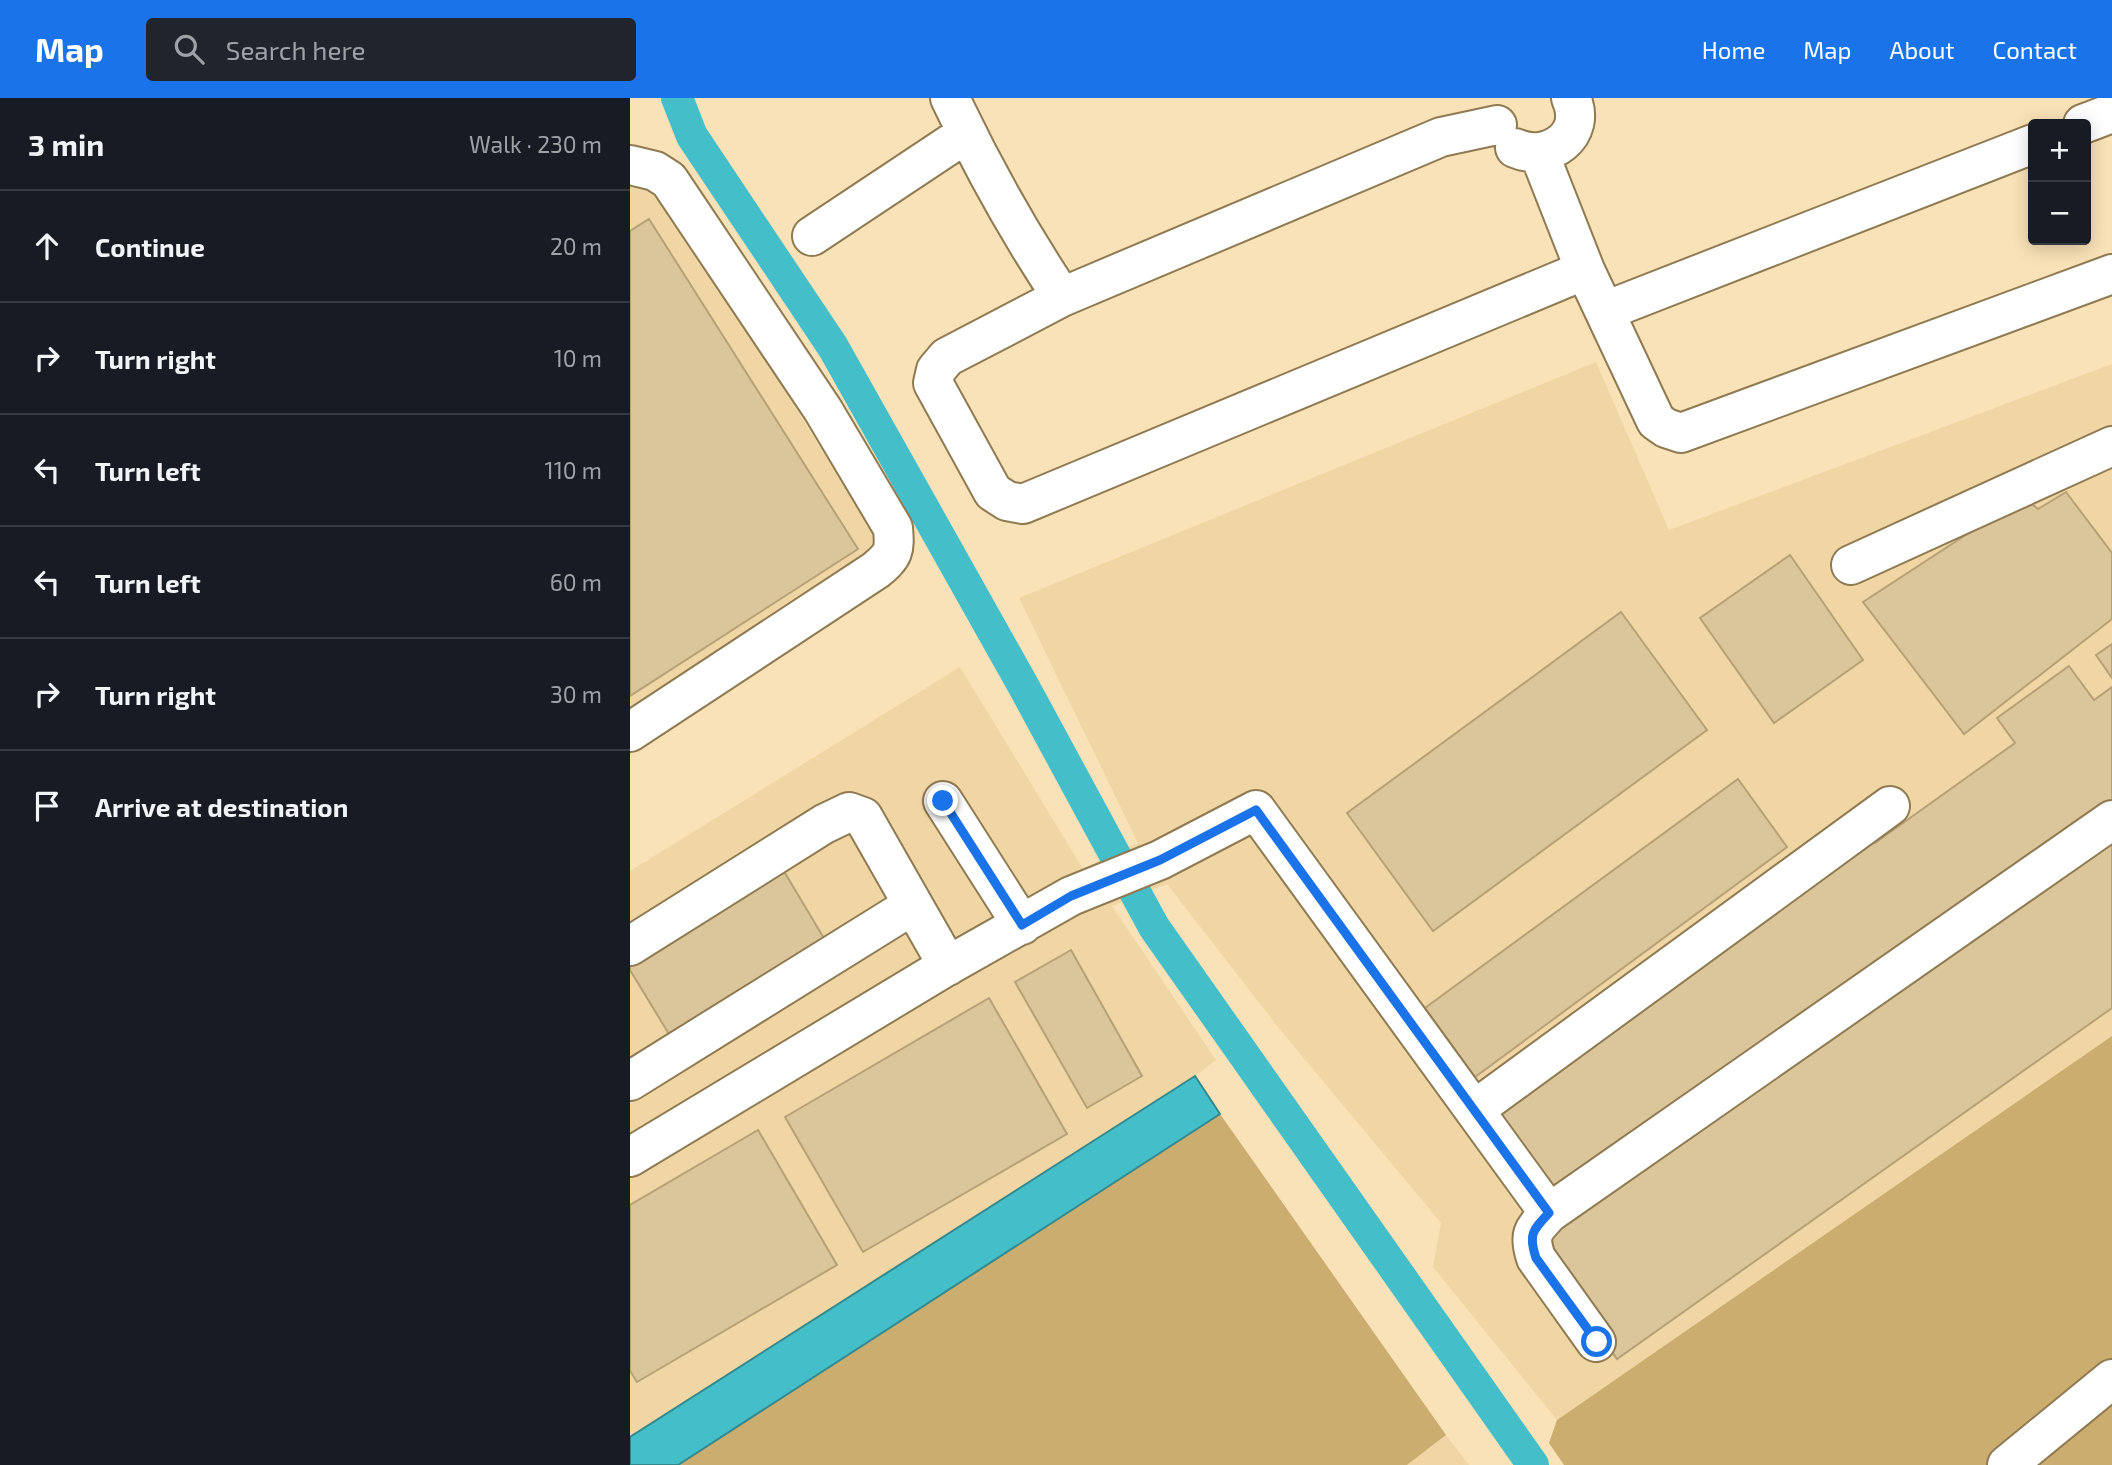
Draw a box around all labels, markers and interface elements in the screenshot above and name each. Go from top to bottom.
search box [146,18,636,81]
text: Map [35,29,104,69]
icon: search [170,30,208,68]
text: Search here [226,34,365,65]
text: Home [1702,35,1765,64]
text: Map [1803,35,1851,64]
text: About [1889,35,1955,64]
text: Contact [1993,35,2077,64]
map controls [2028,119,2091,245]
button: + [2028,119,2091,182]
text: 3 min [28,126,104,162]
text: Walk · 230 m [469,130,602,158]
button: − [2028,182,2091,245]
icon: ahead [28,227,66,265]
text: Continue [95,231,205,262]
text: 20 m [550,232,602,260]
icon: right [28,339,66,377]
text: Turn right [95,343,216,374]
text: 10 m [554,344,602,372]
icon: left [28,451,66,489]
text: Turn left [95,455,201,486]
text: 110 m [545,456,602,484]
icon: left [28,563,66,601]
text: Turn left [95,567,201,598]
text: 60 m [550,568,602,596]
icon: right [28,675,66,713]
text: Turn right [95,679,216,710]
text: 30 m [550,680,602,708]
route end [927,785,958,816]
icon: arrive [28,787,66,825]
text: Arrive at destination [95,791,348,822]
route start [1581,1326,1612,1357]

